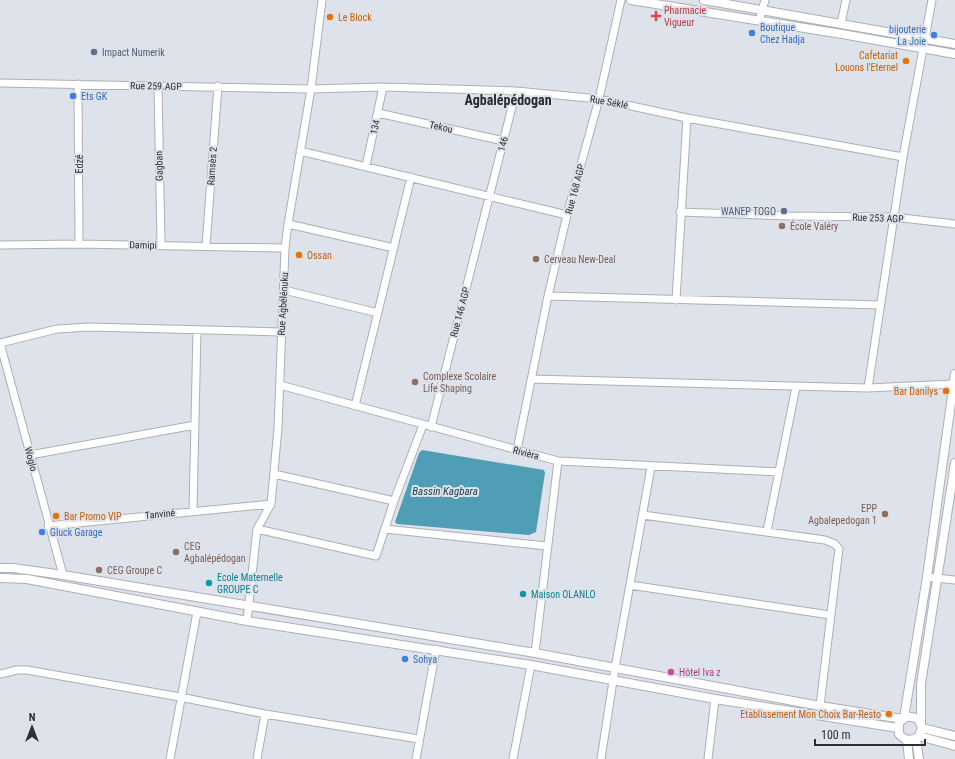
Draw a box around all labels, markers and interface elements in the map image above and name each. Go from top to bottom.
place label: Pharmacie Vigueur [664,5,706,28]
marker: Pharmacie Vigueur [651,11,661,21]
marker: Le Block [325,12,335,22]
place label: Le Block [338,12,372,23]
place label: Boutique Chez Hadja [760,22,805,45]
place label: bijouterie La Joie [889,24,926,47]
marker: Boutique Chez Hadja [747,28,757,38]
marker: bijouterie La Joie [929,30,939,40]
marker: Impact Numerik [89,47,99,57]
place label: Impact Numerik [102,47,165,58]
place label: Cafetariat Louons l'Eternel [835,50,898,73]
marker: Cafetariat Louons l'Eternel [901,56,911,66]
street label: Rue 259.AGP [130,80,182,92]
marker: Ets GK [68,91,78,101]
place label: Ets GK [81,91,108,102]
district label: Agbalépédogan [464,92,552,108]
street label: Rue Séklé [589,93,629,111]
street label: 134 [368,118,382,135]
street label: Tekou [428,119,454,135]
street label: 146 [496,135,510,153]
street label: Ramsès 2 [205,146,219,186]
street label: Gagban [153,151,165,181]
street label: Edzé [74,154,85,173]
street label: Rue 168 AGP [563,162,587,215]
place label: WANEP TOGO [721,206,776,217]
marker: WANEP TOGO [779,206,789,216]
street label: Rue 253 AGP [852,212,904,224]
place label: École Valéry [790,220,838,232]
marker: École Valéry [777,221,787,231]
street label: Damipi [129,239,157,251]
marker: Ossan [294,250,304,260]
place label: Ossan [307,250,332,261]
marker: Cerveau New-Deal [531,254,541,264]
place label: Cerveau New-Deal [544,254,616,265]
street label: Rue Agbélénuku [276,272,290,336]
street label: Rue 146 AGP [448,285,472,338]
place label: Complexe Scolaire Life Shaping [423,371,497,394]
marker: Complexe Scolaire Life Shaping [410,377,420,387]
place label: Bar Danilys [894,386,938,397]
marker: Bar Danilys [941,386,951,396]
street label: Rivièra [512,444,540,462]
street label: Woglo [22,446,40,472]
water label: Bassin Kagbara [412,485,478,498]
place label: EPP Agbalepedogan 1 [808,503,877,526]
street label: Tanviné [144,507,176,521]
marker: EPP Agbalepedogan 1 [880,509,890,519]
marker: Bar Promo VIP [51,511,61,521]
place label: Bar Promo VIP [64,511,122,522]
marker: Gluck Garage [37,527,47,537]
place label: Gluck Garage [50,527,103,538]
place label: CEG Agbalépédogan [184,541,246,564]
marker: CEG Agbalépédogan [171,547,181,557]
marker: CEG Groupe C [94,565,104,575]
place label: CEG Groupe C [107,565,162,576]
place label: Ecole Maternelle GROUPE C [217,572,283,595]
marker: Ecole Maternelle GROUPE C [204,578,214,588]
marker: Maison OLANLO [518,589,528,599]
place label: Maison OLANLO [531,589,596,600]
marker: Sohya [400,654,410,664]
place label: Sohya [413,654,437,665]
marker: Hôtel Iva z [666,667,676,677]
place label: Hôtel Iva z [679,667,721,678]
north arrow [12,707,52,747]
place label: Etablissement Mon Choix Bar-Resto [740,709,881,720]
marker: Etablissement Mon Choix Bar-Resto [884,709,894,719]
text: N [29,711,36,724]
scale bar [815,721,925,747]
text: 100 m [821,728,851,742]

